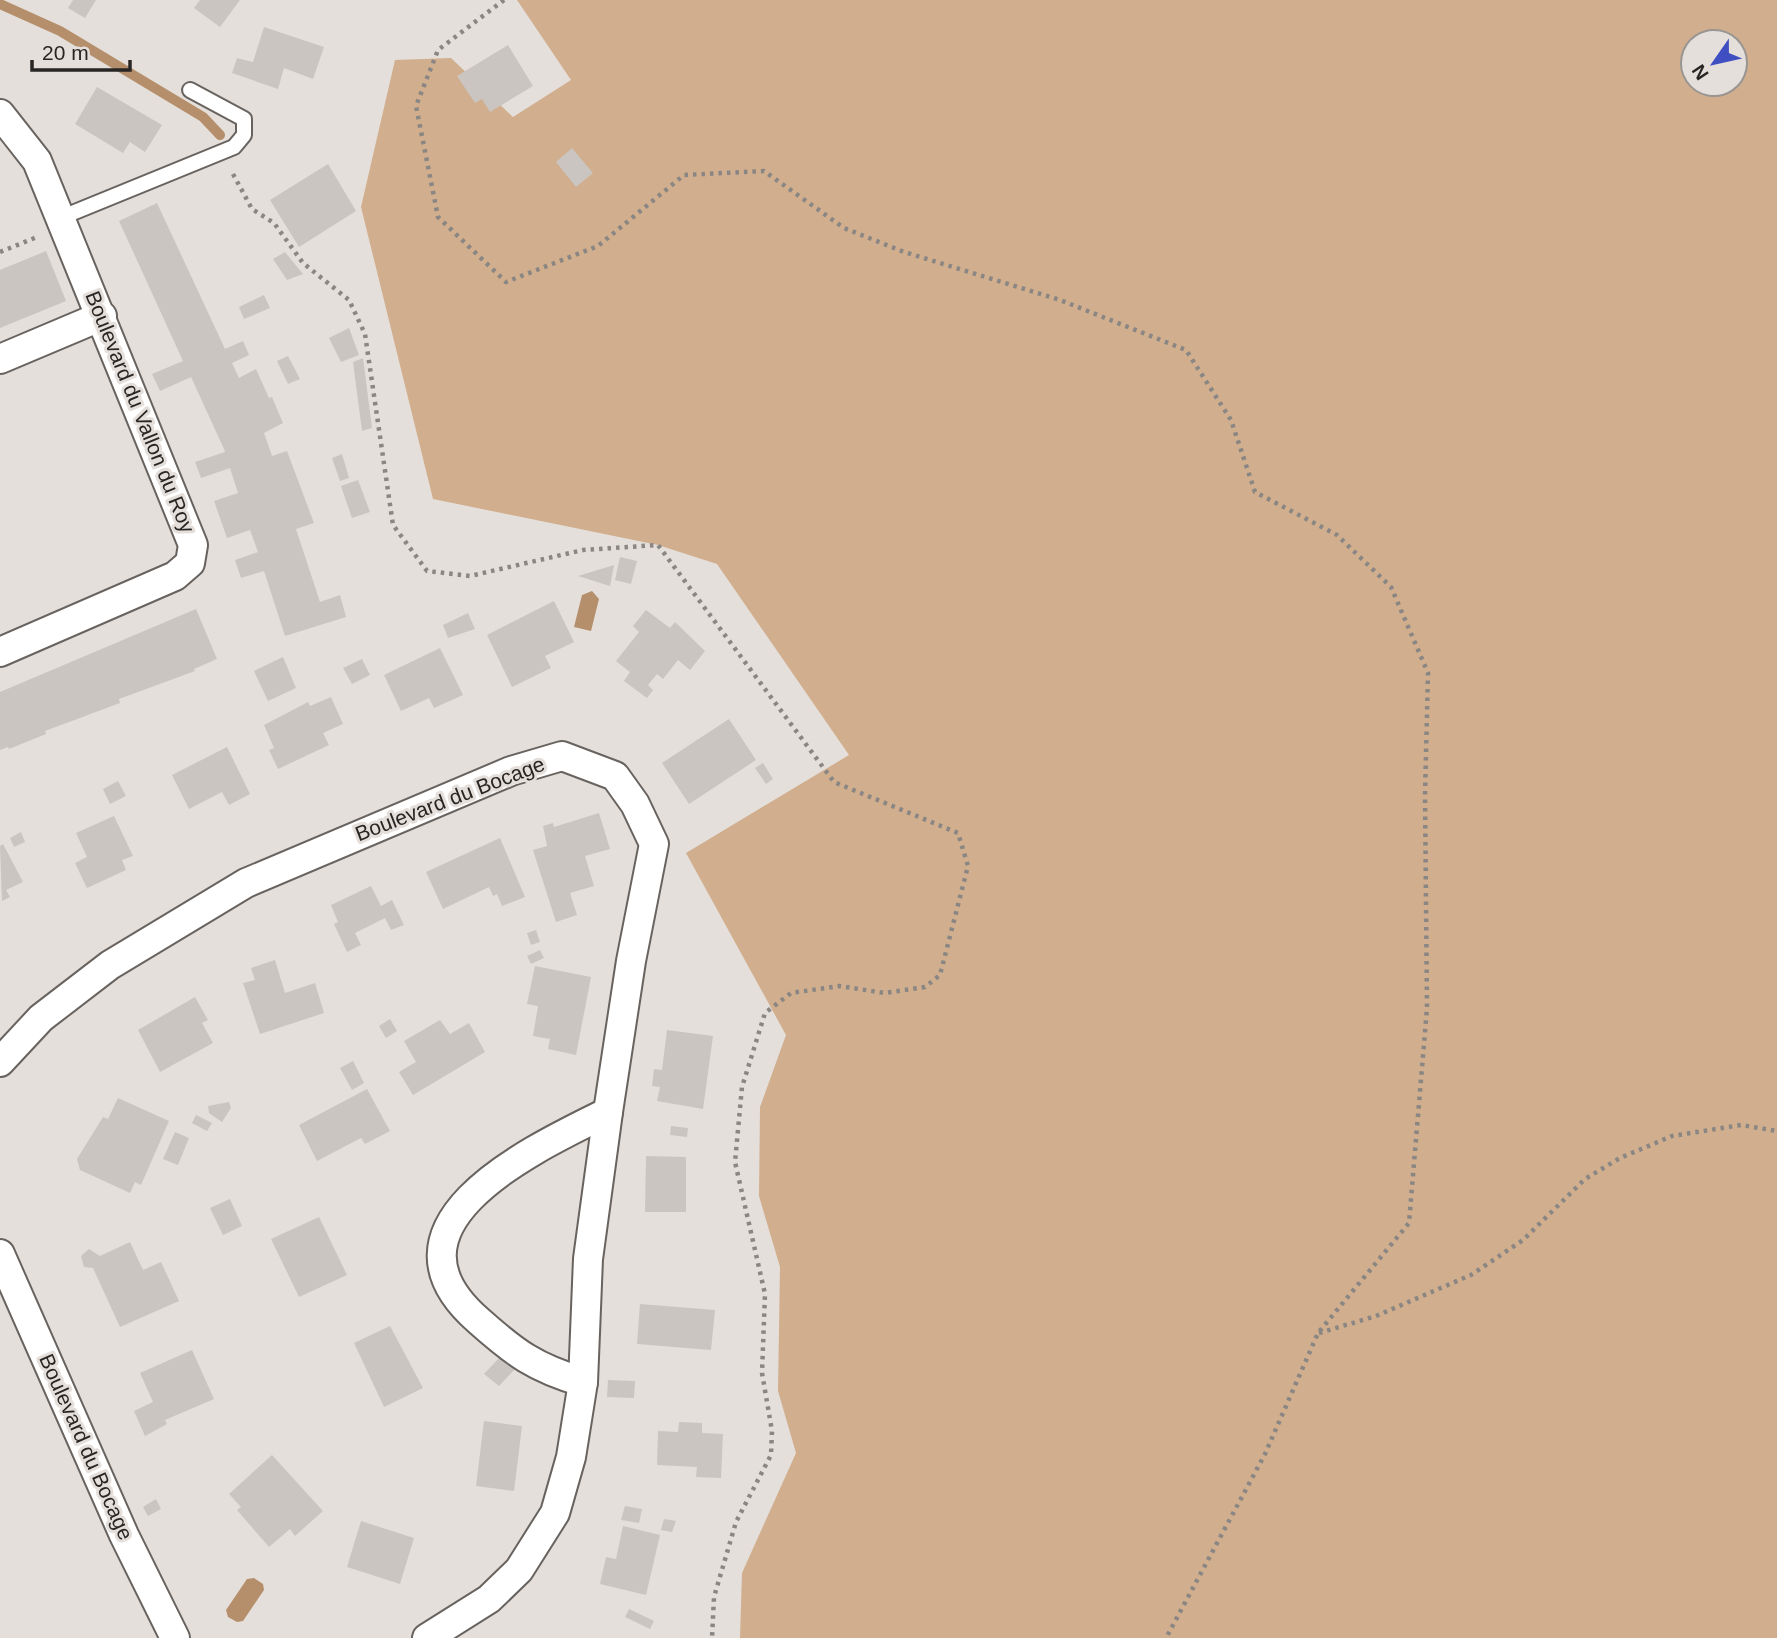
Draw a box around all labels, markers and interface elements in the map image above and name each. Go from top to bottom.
scale bar [32,28,130,72]
north arrow [1679,28,1749,98]
text: 20 m [42,41,89,64]
text: N [1688,61,1713,84]
street label: Boulevard du Vallon du Roy [81,288,200,537]
street label: Boulevard du Bocage [352,752,548,845]
street label: Boulevard du Bocage [35,1350,138,1543]

